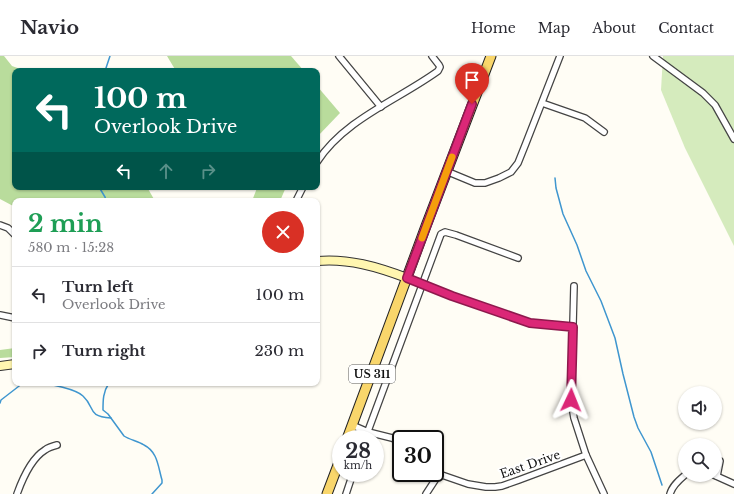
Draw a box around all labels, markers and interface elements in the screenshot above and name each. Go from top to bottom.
text: Navio [20,16,79,39]
text: Home [471,19,516,37]
text: Map [538,19,570,37]
text: About [592,19,636,37]
text: Contact [658,19,714,37]
pin [455,63,489,104]
icon: arrive [461,69,483,91]
text: 100 m [94,81,187,116]
icon: left [28,84,80,136]
text: Overlook Drive [94,116,237,138]
icon: left [113,160,135,182]
icon: ahead [155,160,177,182]
icon: right [197,160,219,182]
text: 2 min [28,209,103,238]
button: close [262,211,304,253]
text: 580 m · 15:28 [28,239,114,256]
text: Turn left [62,277,133,296]
icon: left [28,284,50,306]
text: 100 m [255,285,304,304]
text: Overlook Drive [62,296,166,313]
icon: right [28,340,50,362]
text: Turn right [62,341,145,360]
text: 230 m [254,341,304,360]
road number: US 311 [349,365,395,383]
position arrow [550,379,592,421]
map controls [678,386,722,482]
button: sound [678,386,722,430]
speed limit sign: 30 [392,430,444,482]
button: search [678,438,722,482]
text: 28 [345,439,371,463]
street label: East Drive [498,447,562,481]
text: km/h [344,459,372,472]

